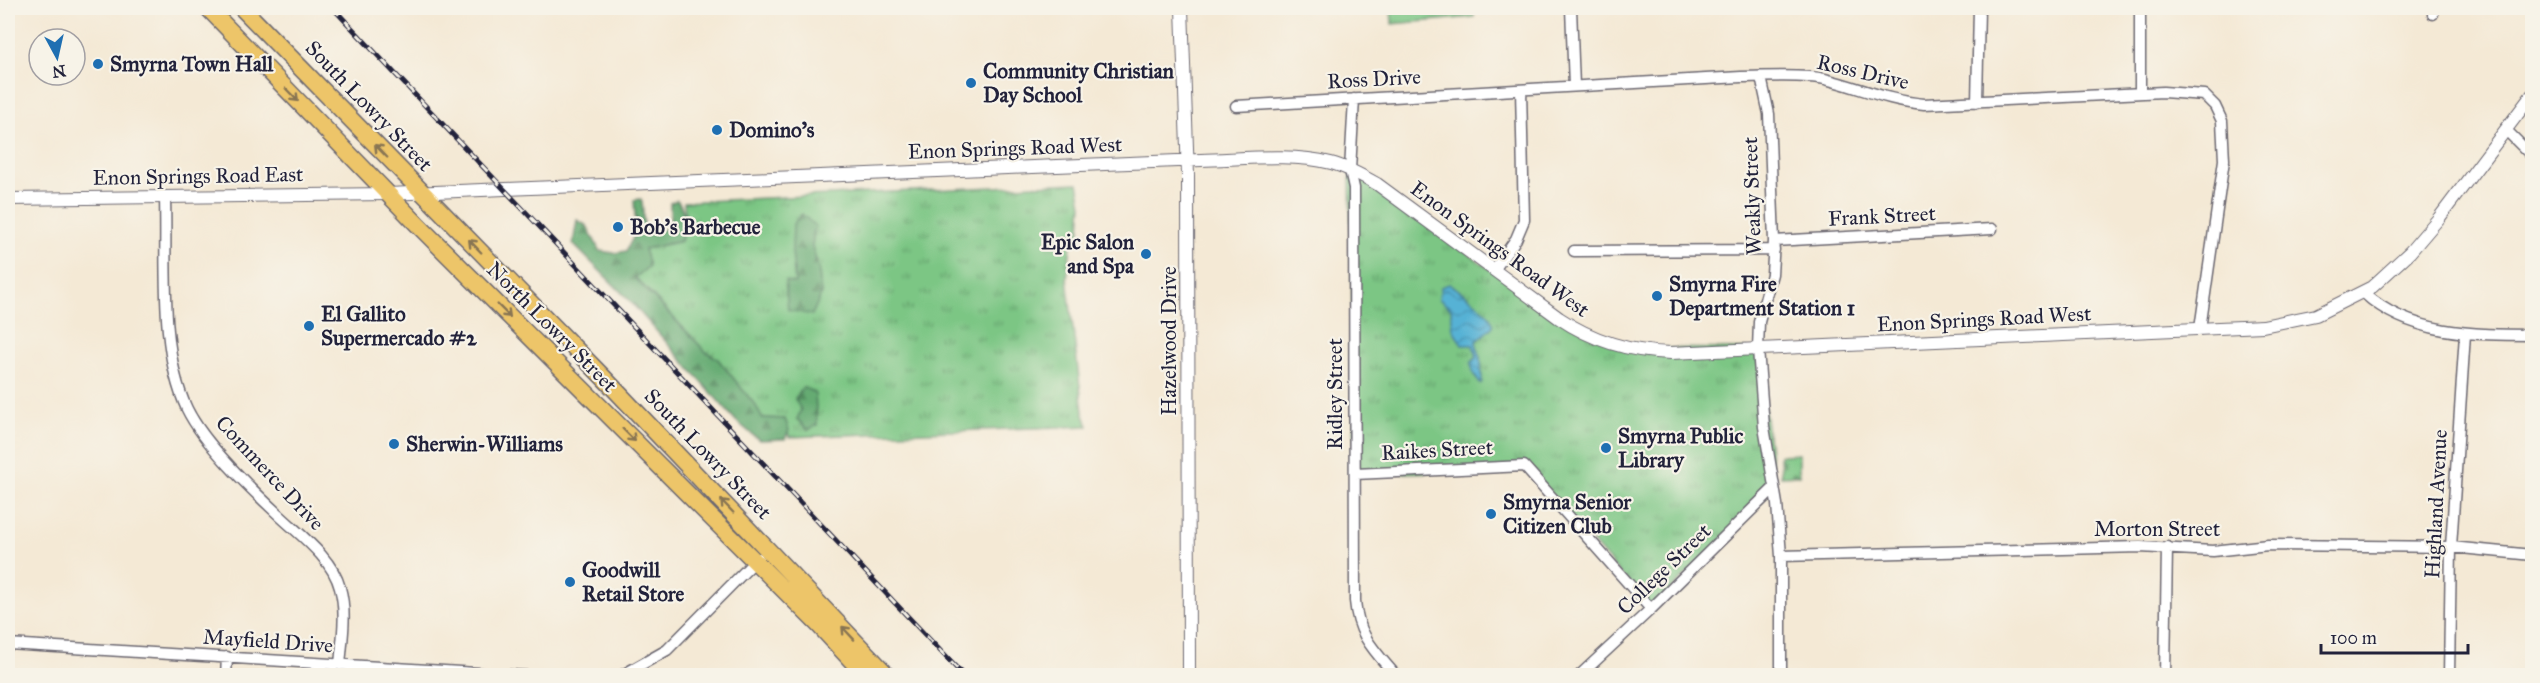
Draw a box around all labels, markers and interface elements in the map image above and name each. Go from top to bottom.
north arrow [27,27,87,87]
street label: South Lowry Street [300,35,438,177]
street label: Ross Drive [1814,49,1912,95]
place label: Smyrna Town Hall [110,51,274,77]
marker: Smyrna Town Hall [91,57,105,71]
place label: Community Christian Day School [983,58,1175,108]
text: N [51,61,67,82]
street label: Ross Drive [1327,64,1422,94]
marker: Community Christian Day School [964,76,978,90]
one-way arrow [284,88,299,103]
place label: Domino's [729,117,815,143]
marker: Domino's [710,123,724,137]
street label: Enon Springs Road West [907,131,1123,165]
street label: Weakly Street [1737,136,1767,256]
one-way arrow [374,143,389,158]
street label: Enon Springs Road East [92,161,304,191]
street label: Enon Springs Road West [1406,175,1595,323]
street label: Frank Street [1828,200,1937,232]
place label: Bob's Barbecue [630,214,761,240]
marker: Bob's Barbecue [611,220,625,234]
place label: Epic Salon and Spa [1041,229,1135,279]
one-way arrow [467,239,482,254]
marker: Epic Salon and Spa [1139,247,1153,261]
street label: North Lowry Street [481,256,623,398]
street label: Hazelwood Drive [1156,266,1182,416]
place label: Smyrna Fire Department Station 1 [1669,271,1855,321]
marker: Smyrna Fire Department Station 1 [1650,289,1664,303]
street label: Enon Springs Road West [1876,300,2092,338]
place label: El Gallito Supermercado #2 [321,301,477,351]
one-way arrow [497,303,511,318]
marker: El Gallito Supermercado #2 [302,319,316,333]
street label: Ridley Street [1322,338,1348,450]
street label: South Lowry Street [639,383,777,525]
street label: Commerce Drive [210,410,330,536]
place label: Smyrna Public Library [1618,423,1743,473]
one-way arrow [621,428,636,443]
street label: Highland Avenue [2419,428,2453,579]
place label: Sherwin-Williams [406,431,563,457]
street label: Raikes Street [1380,434,1494,466]
marker: Sherwin-Williams [387,437,401,451]
marker: Smyrna Public Library [1599,441,1613,455]
place label: Smyrna Senior Citizen Club [1503,489,1632,539]
one-way arrow [720,499,735,514]
marker: Smyrna Senior Citizen Club [1484,507,1498,521]
street label: Morton Street [2094,516,2221,542]
street label: College Street [1612,517,1717,620]
place label: Goodwill Retail Store [582,557,685,607]
marker: Goodwill Retail Store [563,575,577,589]
scale bar [2321,617,2468,655]
street label: Mayfield Drive [202,623,334,659]
one-way arrow [841,626,855,641]
text: 100 m [2330,627,2377,649]

